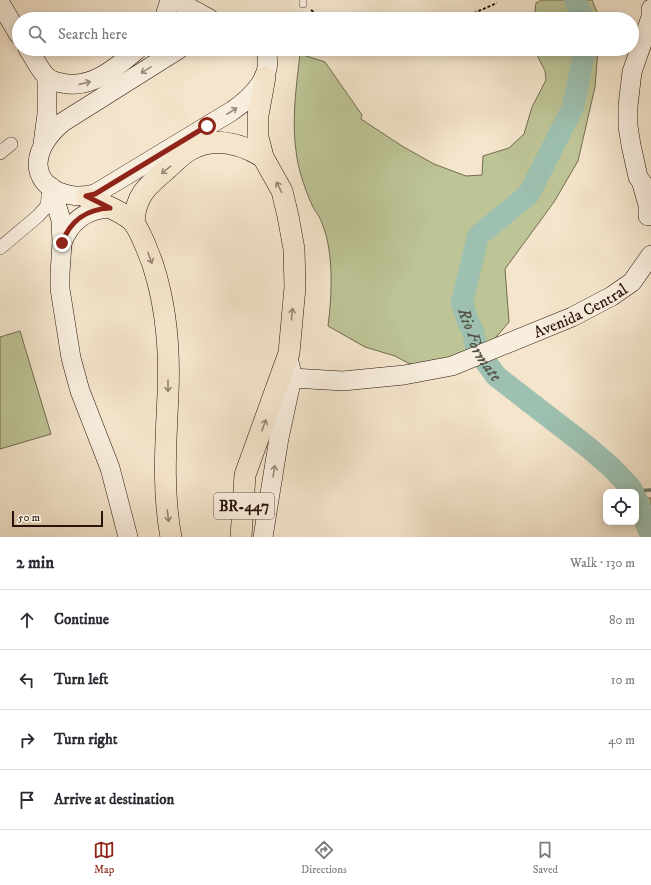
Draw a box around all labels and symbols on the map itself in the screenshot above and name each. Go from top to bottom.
one-way arrow [140,66,152,74]
one-way arrow [78,78,91,86]
one-way arrow [226,107,237,115]
route start [198,117,216,135]
one-way arrow [160,165,171,174]
one-way arrow [275,181,282,193]
route end [53,234,71,252]
one-way arrow [146,251,154,263]
street label: Avenida Central [531,279,632,343]
water label: Rio Formate [452,304,506,388]
one-way arrow [289,308,296,321]
one-way arrow [164,379,172,392]
one-way arrow [260,419,268,431]
one-way arrow [270,465,278,478]
road number: BR-447 [214,493,274,519]
scale bar [12,509,103,528]
one-way arrow [164,509,172,522]

